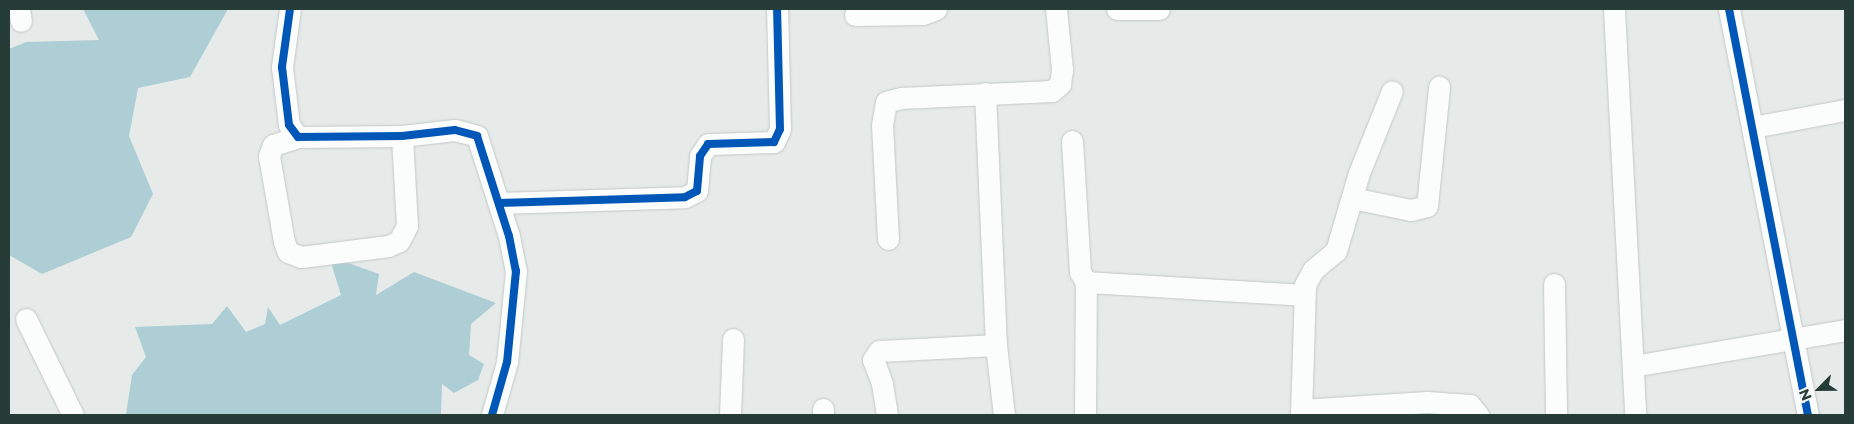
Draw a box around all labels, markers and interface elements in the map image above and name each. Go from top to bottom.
north arrow [1794,364,1844,414]
text: N [1795,386,1816,404]

